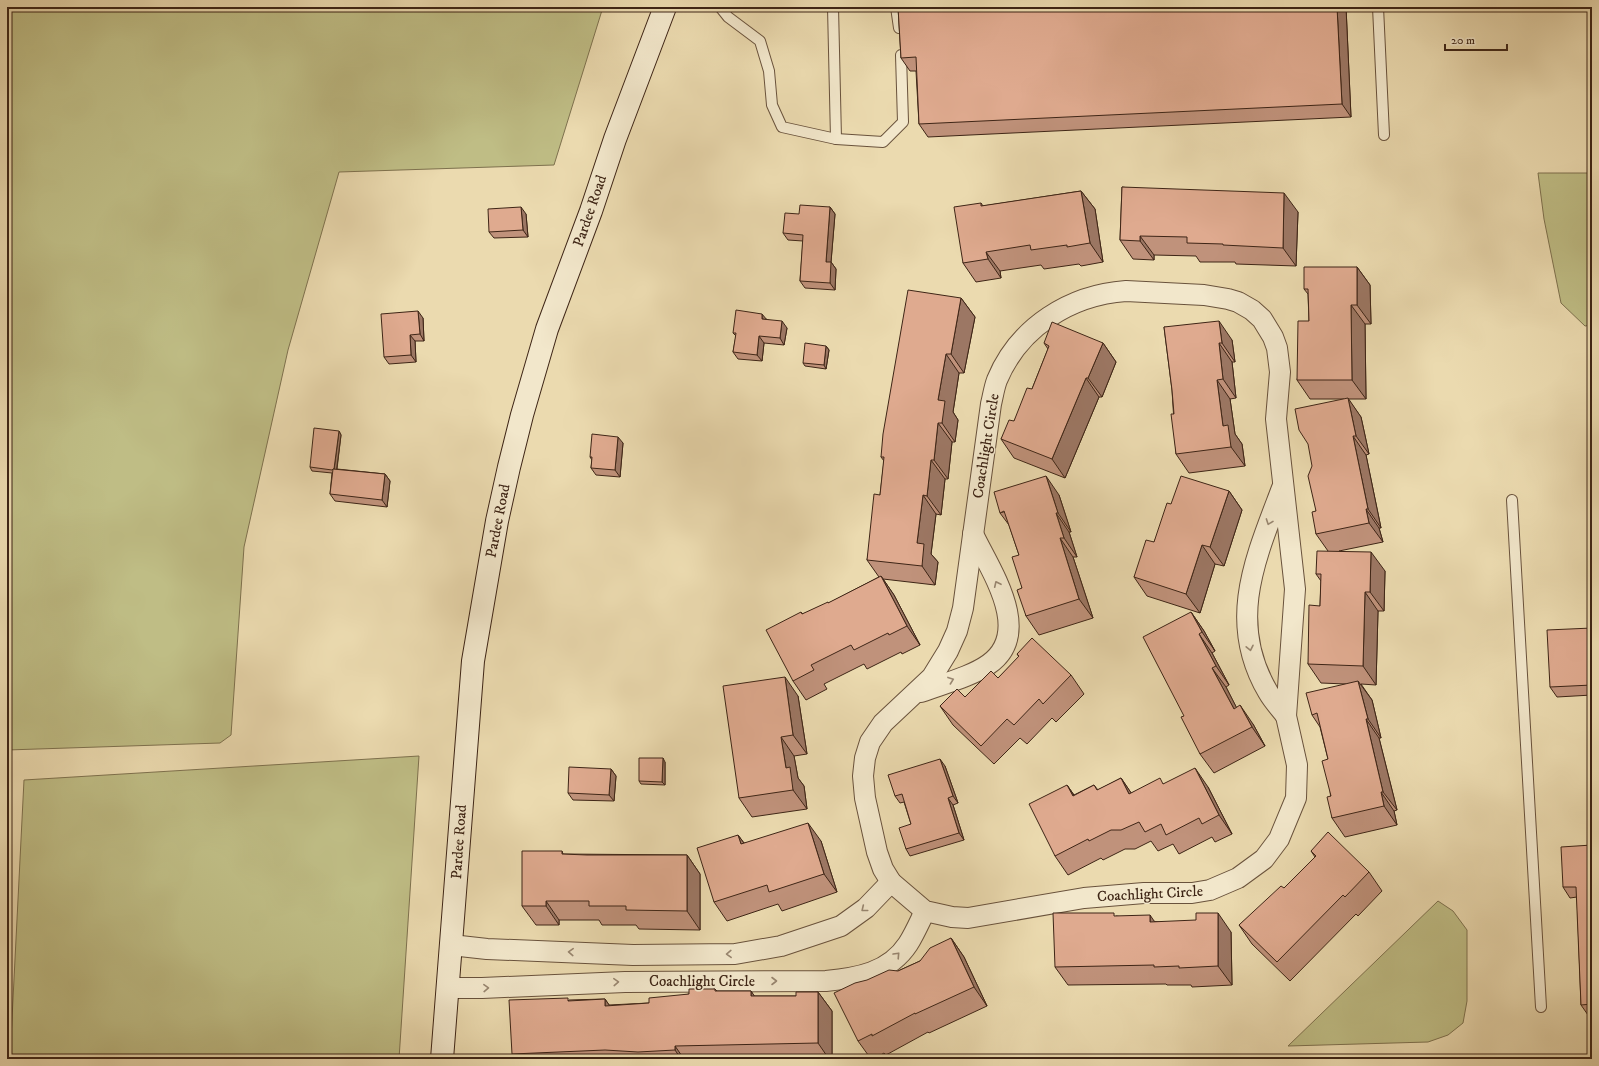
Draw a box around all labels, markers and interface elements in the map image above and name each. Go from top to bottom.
scale bar [1445,26,1507,52]
text: 20 m [1451,33,1475,48]
street label: Pardee Road [569,172,611,249]
street label: Coachlight Circle [968,392,1004,500]
street label: Pardee Road [482,482,515,560]
one-way arrow [1266,519,1274,526]
one-way arrow [994,580,1002,588]
one-way arrow [1246,645,1254,652]
one-way arrow [948,677,955,685]
street label: Pardee Road [447,804,471,880]
street label: Coachlight Circle [1097,882,1203,906]
one-way arrow [861,905,868,912]
one-way arrow [568,948,574,957]
one-way arrow [726,950,732,958]
one-way arrow [893,953,900,960]
street label: Coachlight Circle [649,972,755,991]
one-way arrow [771,977,777,985]
one-way arrow [613,978,619,987]
one-way arrow [483,984,489,992]

